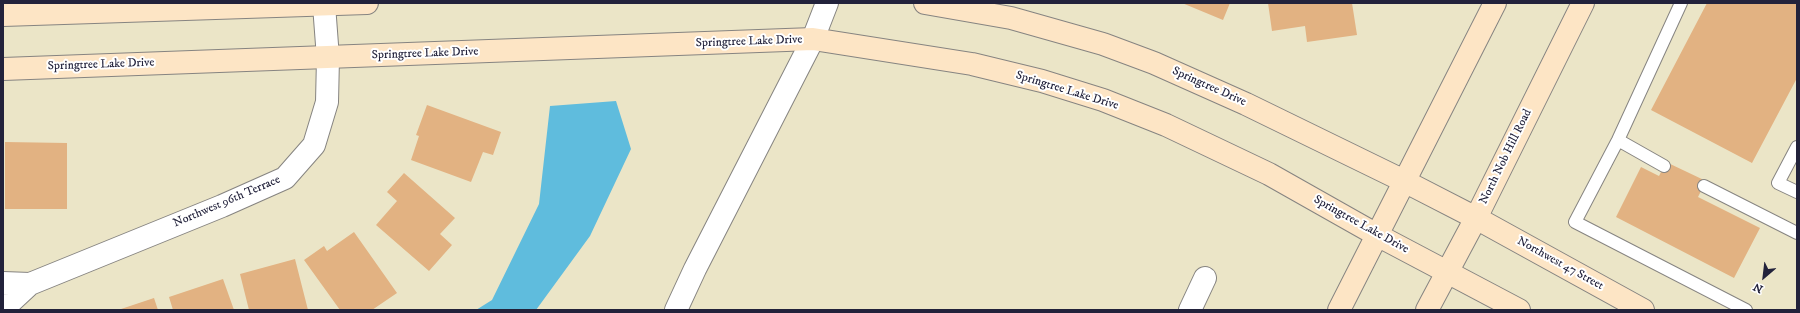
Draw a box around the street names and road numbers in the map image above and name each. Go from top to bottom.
street label: Springtree Lake Drive [695,33,803,51]
street label: Springtree Lake Drive [371,45,479,63]
street label: Springtree Lake Drive [47,56,155,74]
street label: Springtree Drive [1170,64,1248,110]
street label: Springtree Lake Drive [1014,69,1120,113]
street label: North Nob Hill Road [1477,107,1535,207]
street label: Northwest 96th Terrace [171,173,283,231]
street label: Springtree Lake Drive [1311,193,1411,257]
street label: Northwest 47 Street [1514,234,1606,294]

